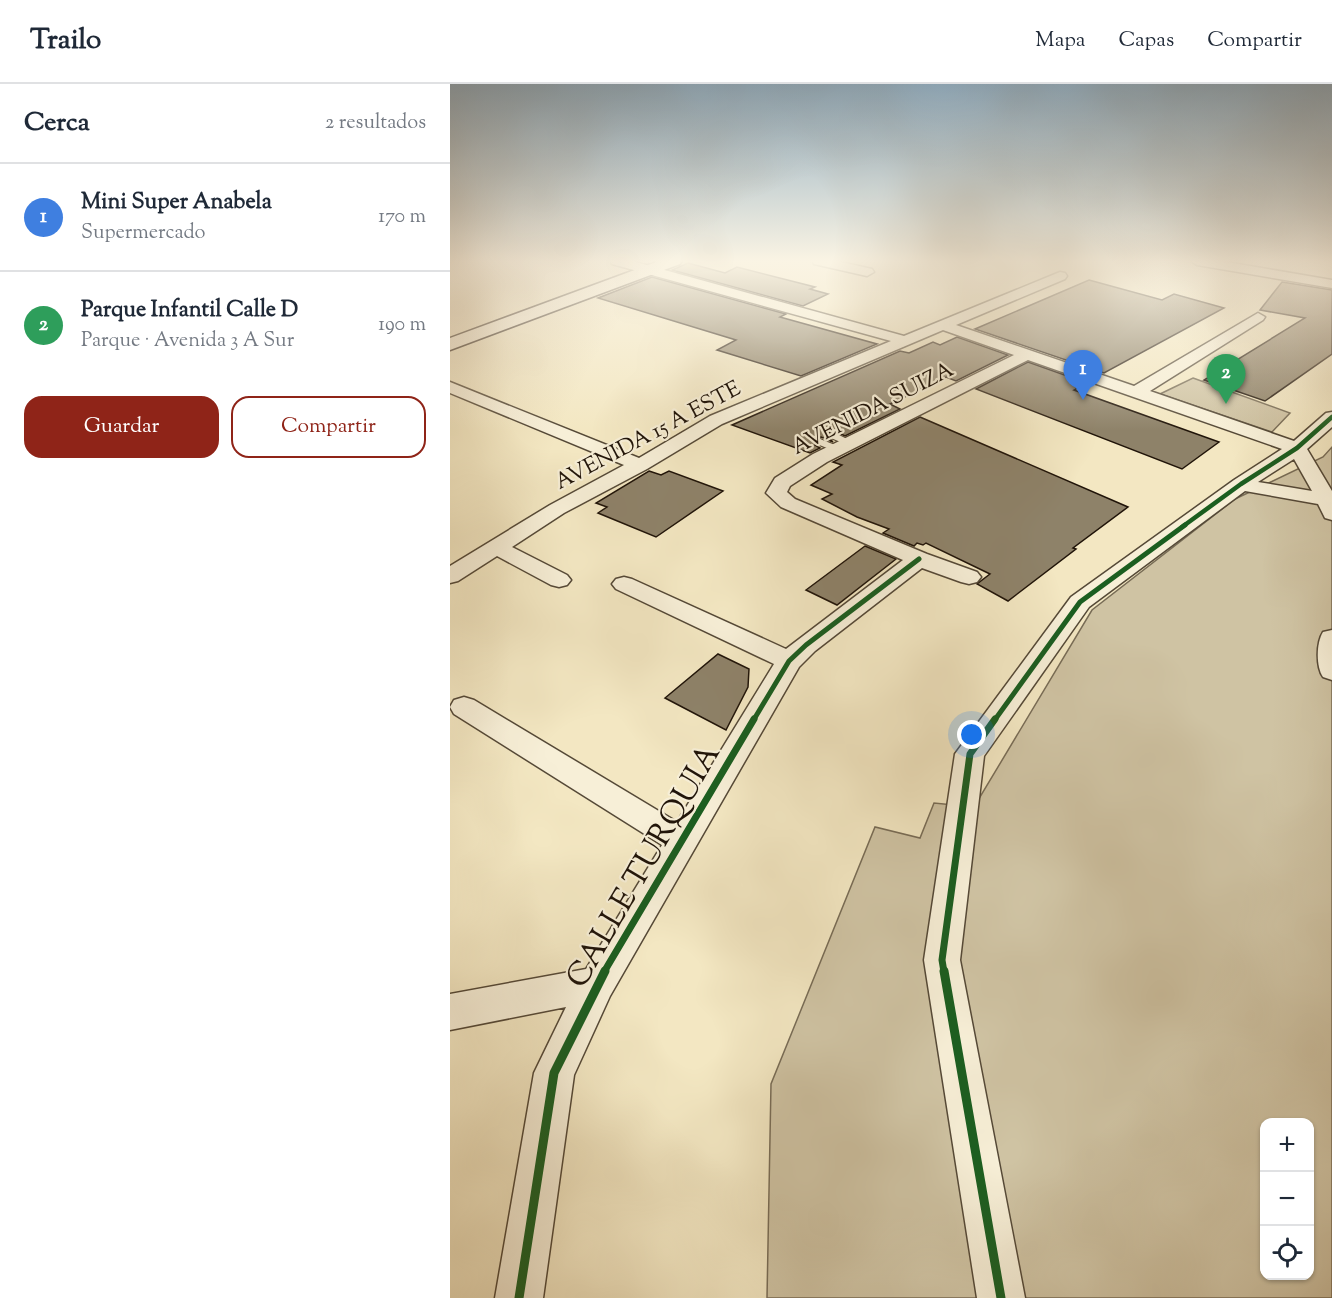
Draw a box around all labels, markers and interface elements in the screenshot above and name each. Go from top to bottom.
text: Trailo [30,21,101,61]
text: Mapa [1035,26,1085,56]
text: Capas [1118,26,1174,56]
text: Compartir [1207,26,1302,56]
text: Cerca [24,105,90,142]
text: 2 resultados [325,109,426,138]
text: Mini Super Anabela [81,187,272,219]
text: 1 [40,203,47,232]
text: 170 m [378,203,426,232]
text: Supermercado [81,219,206,248]
text: Parque Infantil Calle D [81,295,298,327]
text: 2 [39,311,48,340]
text: 190 m [378,311,426,340]
text: Parque · Avenida 3 A Sur [81,327,294,356]
pin: 1 [1064,350,1102,400]
pin: 2 [1206,354,1246,404]
street label: AVENIDA SUIZA [787,355,960,464]
street label: AVENIDA 15 A ESTE [550,374,747,499]
button: Guardar [24,396,219,458]
button: Compartir [231,396,426,458]
your location [957,720,986,749]
street label: CALLE TURQUIA [556,736,733,997]
map controls [1260,1118,1314,1280]
button: + [1260,1118,1314,1172]
button: − [1260,1172,1314,1226]
button: locate [1260,1226,1314,1280]

